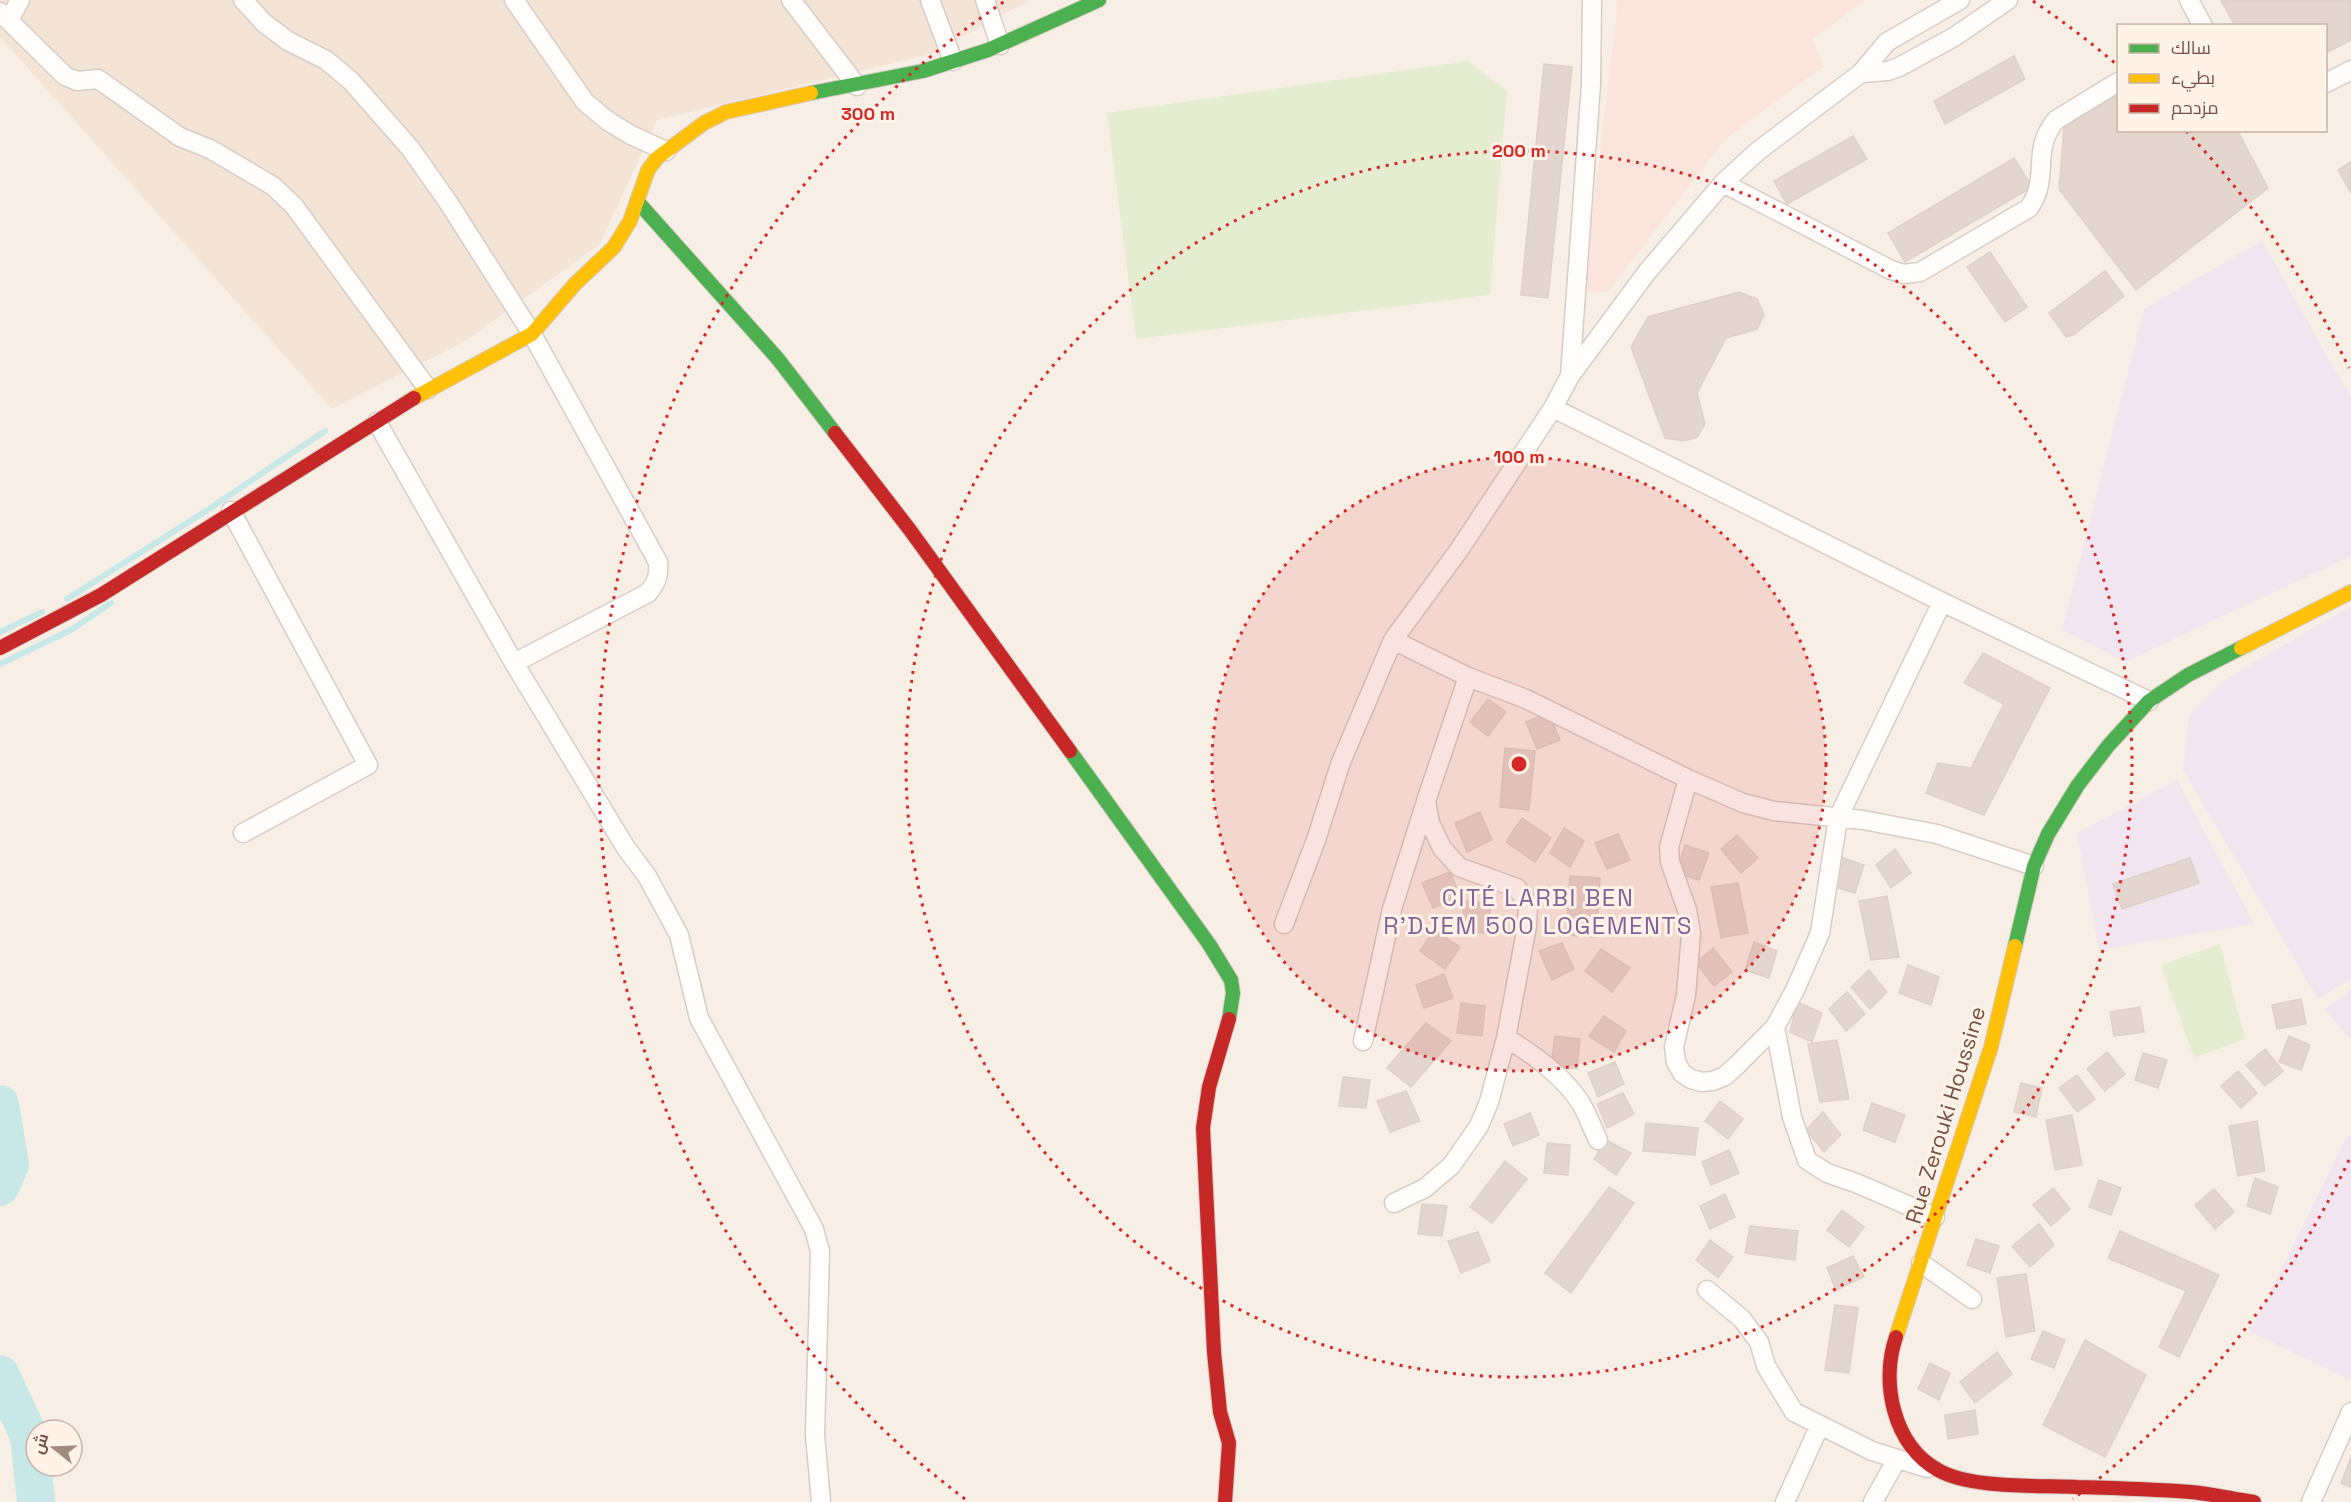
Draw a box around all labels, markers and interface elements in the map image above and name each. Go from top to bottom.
legend [2117,24,2327,132]
text: سالك [2171,36,2211,59]
text: بطيء [2171,66,2215,92]
text: مزدحم [2171,96,2219,120]
text: 300 m [841,102,895,125]
text: 200 m [1492,139,1546,162]
text: 100 m [1493,445,1545,468]
centre of rings [1509,754,1529,774]
district label: CITÉ LARBI BEN R'DJEM 500 LOGEMENTS [1383,882,1693,941]
street label: Rue Zerouki Houssine [1899,1003,1991,1227]
north arrow [24,1418,84,1478]
text: ش [27,1431,53,1457]

